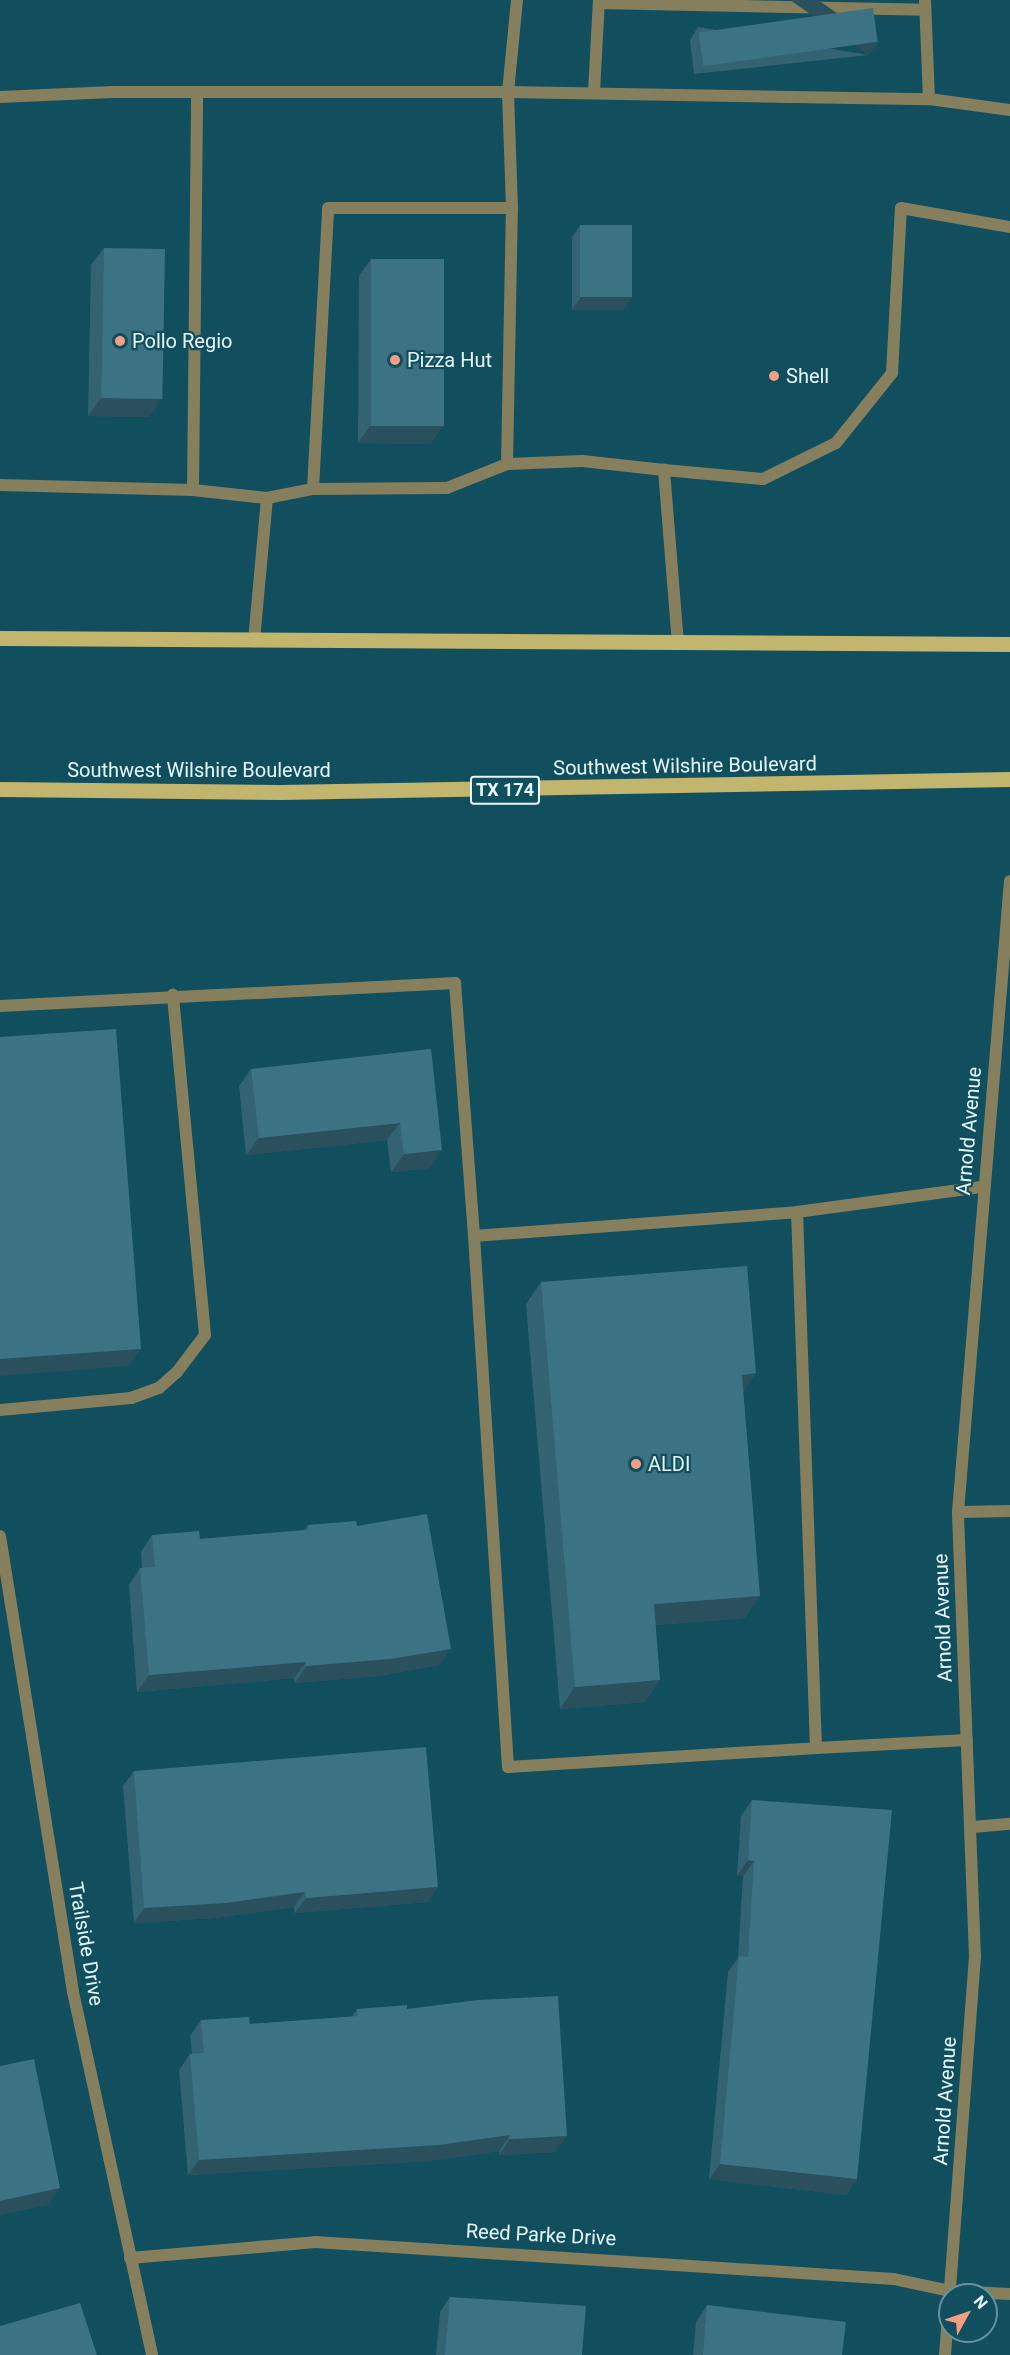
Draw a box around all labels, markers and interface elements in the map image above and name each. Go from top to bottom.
place label: Pollo Regio [132,329,232,353]
marker: Pollo Regio [113,334,127,348]
place label: Pizza Hut [407,348,492,372]
marker: Pizza Hut [388,353,402,367]
place label: Shell [786,364,829,388]
marker: Shell [767,369,781,383]
street label: Southwest Wilshire Boulevard [553,752,817,780]
street label: Southwest Wilshire Boulevard [67,758,331,782]
road number: TX 174 [469,775,541,805]
street label: Arnold Avenue [951,1066,987,1196]
place label: ALDI [648,1452,690,1476]
marker: ALDI [629,1457,643,1471]
street label: Arnold Avenue [929,1553,957,1683]
street label: Trailside Drive [63,1880,109,2008]
street label: Arnold Avenue [929,2036,961,2166]
street label: Reed Parke Drive [465,2219,617,2251]
north arrow [938,2283,998,2343]
text: N [970,2292,992,2313]

